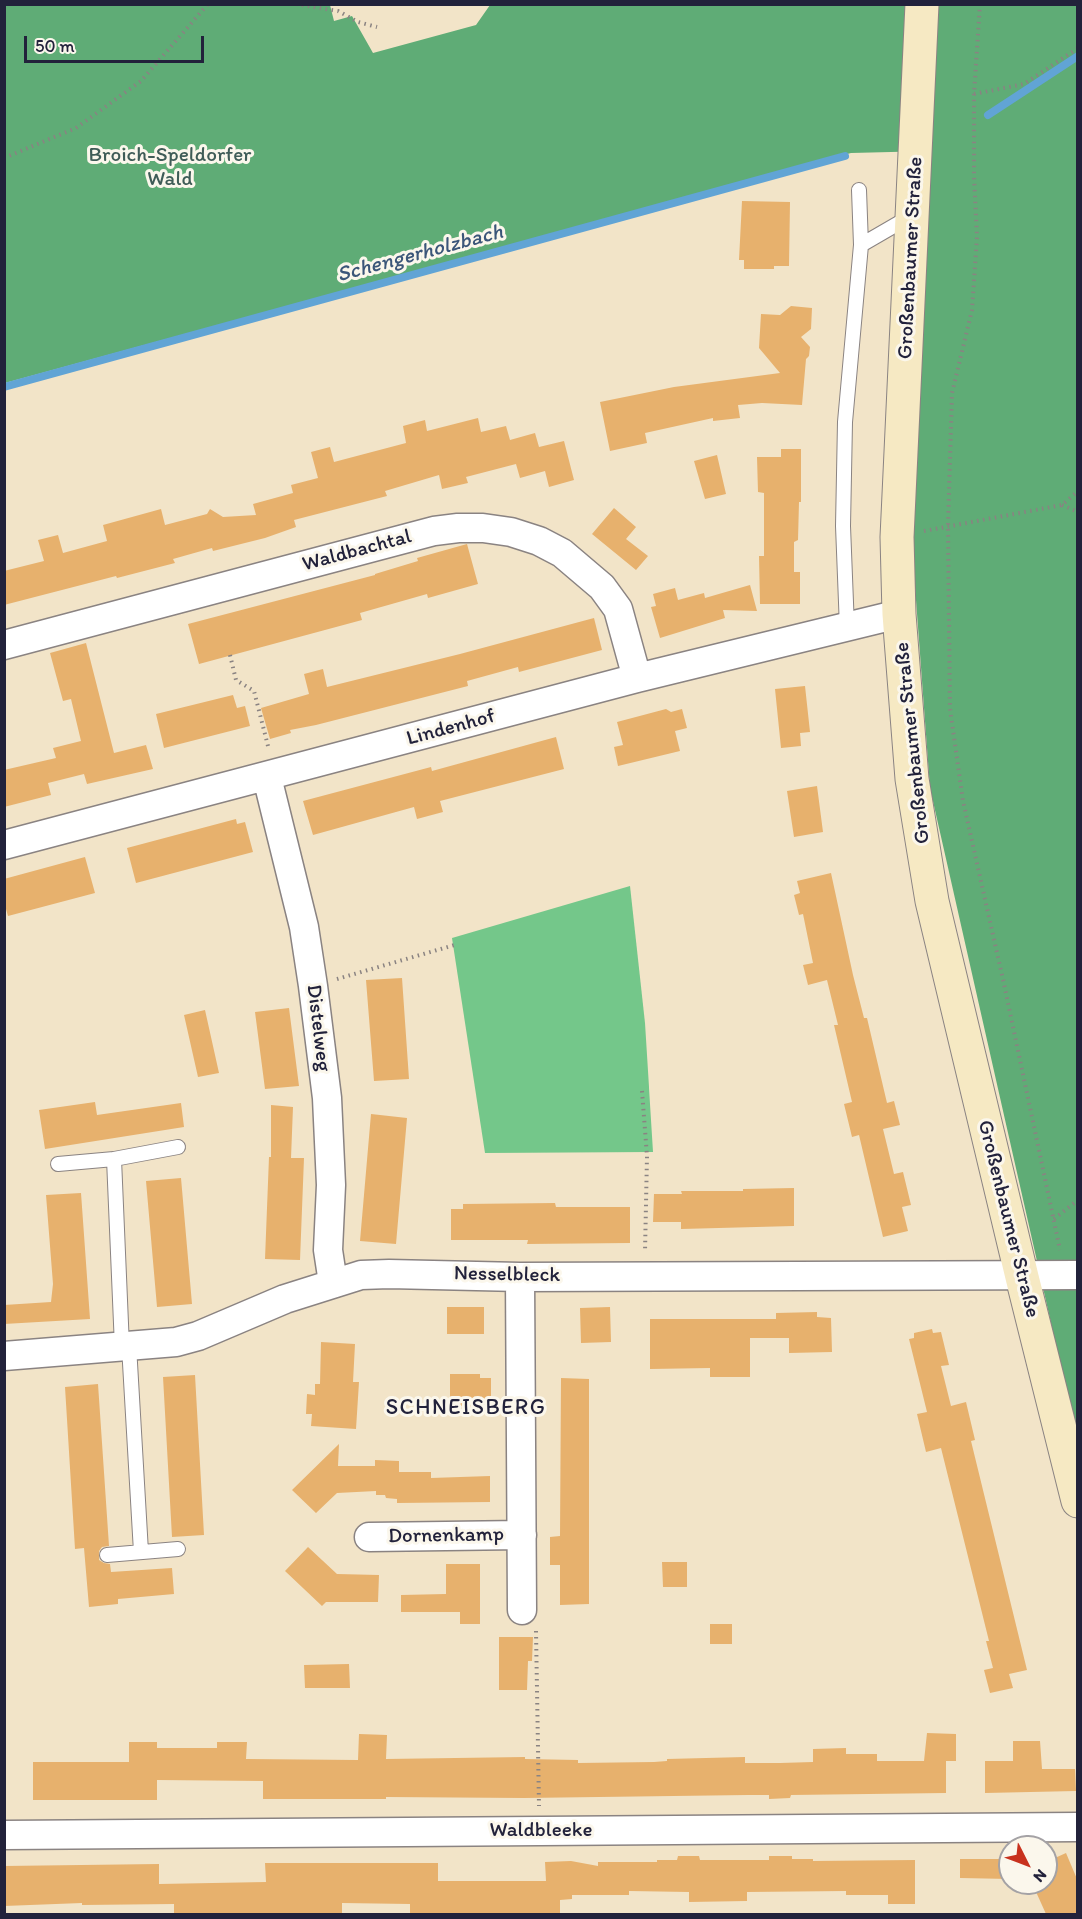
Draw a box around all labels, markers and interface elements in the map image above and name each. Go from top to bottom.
scale bar [27,24,207,62]
text: 50 m [35,35,75,57]
park label: Broich-Speldorfer Wald [89,143,251,193]
street label: Großenbaumer Straße [893,156,929,360]
water label: Schengerholzbach [334,219,506,289]
street label: Waldbachtal [300,524,414,578]
street label: Großenbaumer Straße [890,641,936,845]
street label: Lindenhof [404,704,498,752]
street label: Distelweg [300,983,336,1073]
street label: Großenbaumer Straße [971,1118,1045,1320]
street label: Nesselbleck [454,1261,560,1289]
district label: SCHNEISBERG [387,1395,545,1421]
street label: Dornenkamp [388,1522,504,1550]
street label: Waldbleeke [489,1818,593,1844]
north arrow [998,1835,1058,1895]
text: N [1030,1866,1051,1886]

